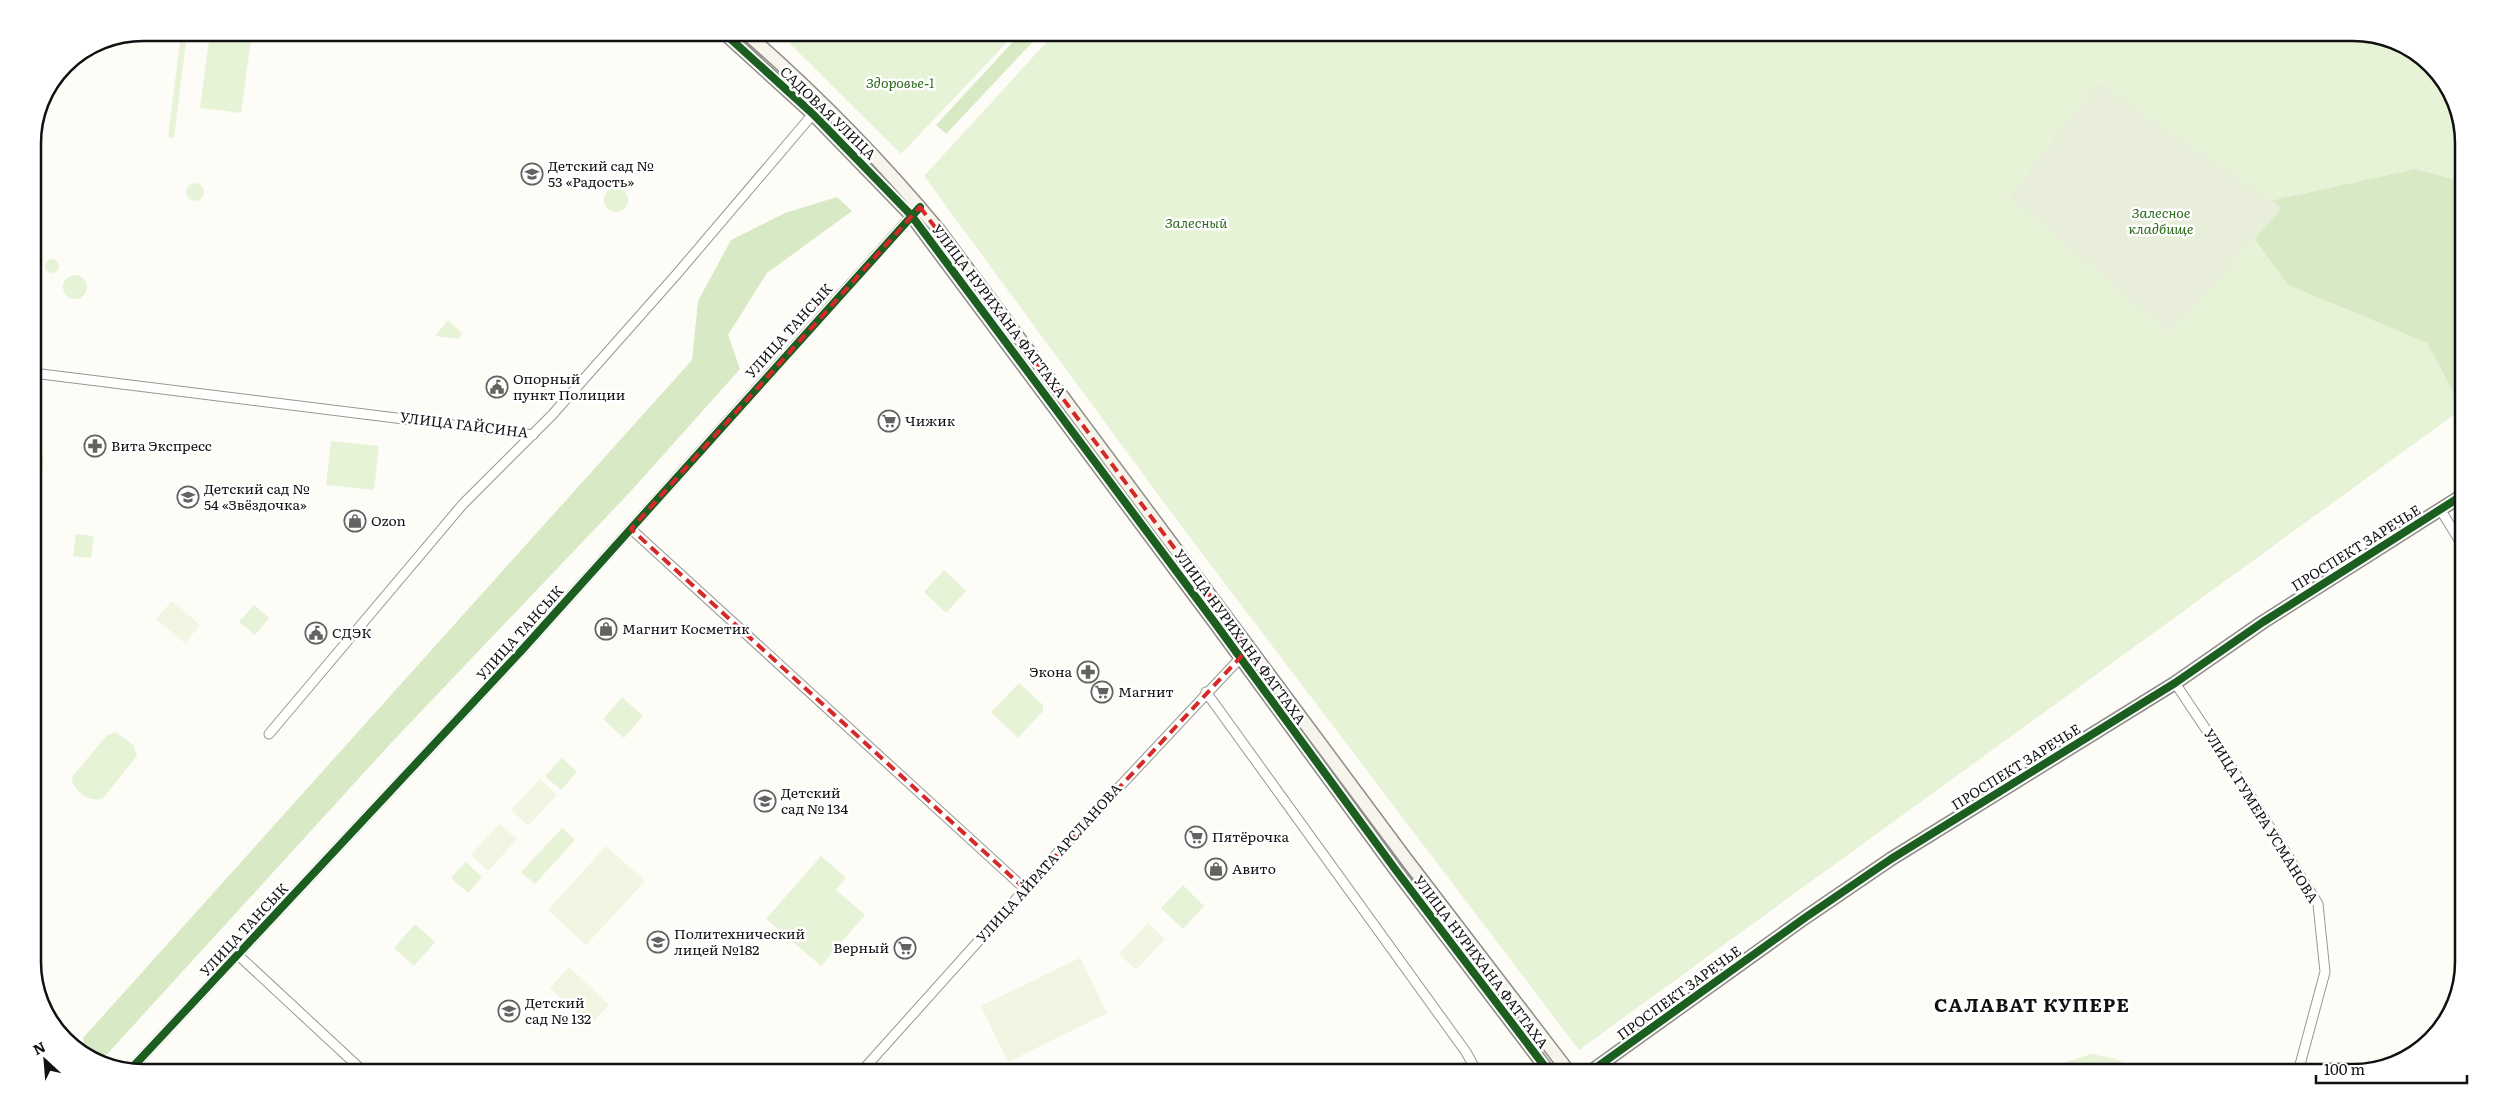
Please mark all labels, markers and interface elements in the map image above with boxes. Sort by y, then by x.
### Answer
street label: САДОВАЯ УЛИЦА [776,61,882,164]
park label: Здоровье-1 [866,72,934,92]
place label: Детский сад № 53 «Радость» [548,155,654,191]
school or university icon: Детский сад № 53 «Радость» [520,162,544,186]
park label: Залесное кладбище [2128,202,2194,238]
park label: Залесный [1165,212,1228,232]
street label: УЛИЦА НУРИХАНА ФАТТАХА [928,220,1072,402]
street label: УЛИЦА ТАНСЫК [740,278,837,382]
place label: Опорный пункт Полиции [513,368,625,404]
public building icon: Опорный пункт Полиции [485,375,509,399]
street label: УЛИЦА ГАЙСИНА [399,406,530,442]
supermarket icon: Чижик [877,409,901,433]
place label: Чижик [905,410,956,430]
pharmacy icon: Вита Экспресс [83,434,107,458]
place label: Вита Экспресс [111,435,212,455]
place label: Детский сад № 54 «Звёздочка» [204,478,310,514]
school or university icon: Детский сад № 54 «Звёздочка» [176,485,200,509]
street label: ПРОСПЕКТ ЗАРЕЧЬЕ [2287,499,2424,595]
shop icon: Ozon [343,509,367,533]
place label: Ozon [371,510,406,530]
street label: УЛИЦА НУРИХАНА ФАТТАХА [1170,545,1312,729]
street label: УЛИЦА ТАНСЫК [471,580,568,684]
shop icon: Магнит Косметик [594,617,618,641]
place label: Магнит Косметик [622,618,750,638]
public building icon: СДЭК [304,621,328,645]
place label: СДЭК [332,622,372,642]
pharmacy icon: Экона [1076,660,1100,684]
place label: Экона [1029,661,1072,681]
supermarket icon: Магнит [1090,680,1114,704]
place label: Магнит [1118,681,1174,701]
street label: ПРОСПЕКТ ЗАРЕЧЬЕ [1947,718,2084,814]
street label: УЛИЦА ГУМЕРА УСМАНОВА [2200,724,2324,907]
street label: УЛИЦА АЙРАТА АРСЛАНОВА [971,778,1126,946]
place label: Детский сад № 134 [781,782,848,818]
school or university icon: Детский сад № 134 [753,789,777,813]
supermarket icon: Пятёрочка [1184,825,1208,849]
place label: Пятёрочка [1212,826,1290,846]
shop icon: Авито [1204,857,1228,881]
place label: Авито [1232,858,1276,878]
street label: УЛИЦА НУРИХАНА ФАТТАХА [1410,871,1554,1053]
street label: УЛИЦА ТАНСЫК [195,878,292,980]
place label: Политехнический лицей №182 [674,923,805,959]
school or university icon: Политехнический лицей №182 [646,930,670,954]
supermarket icon: Верный [893,936,917,960]
place label: Верный [833,937,889,957]
street label: ПРОСПЕКТ ЗАРЕЧЬЕ [1612,940,1745,1044]
district label: САЛАВАТ КУПЕРЕ [1934,990,2130,1018]
place label: Детский сад № 132 [525,992,591,1028]
school or university icon: Детский сад № 132 [497,999,521,1023]
north arrow [20,1035,70,1085]
text: N [29,1036,49,1059]
scale bar [2316,1052,2467,1084]
text: 100 m [2324,1057,2365,1080]

